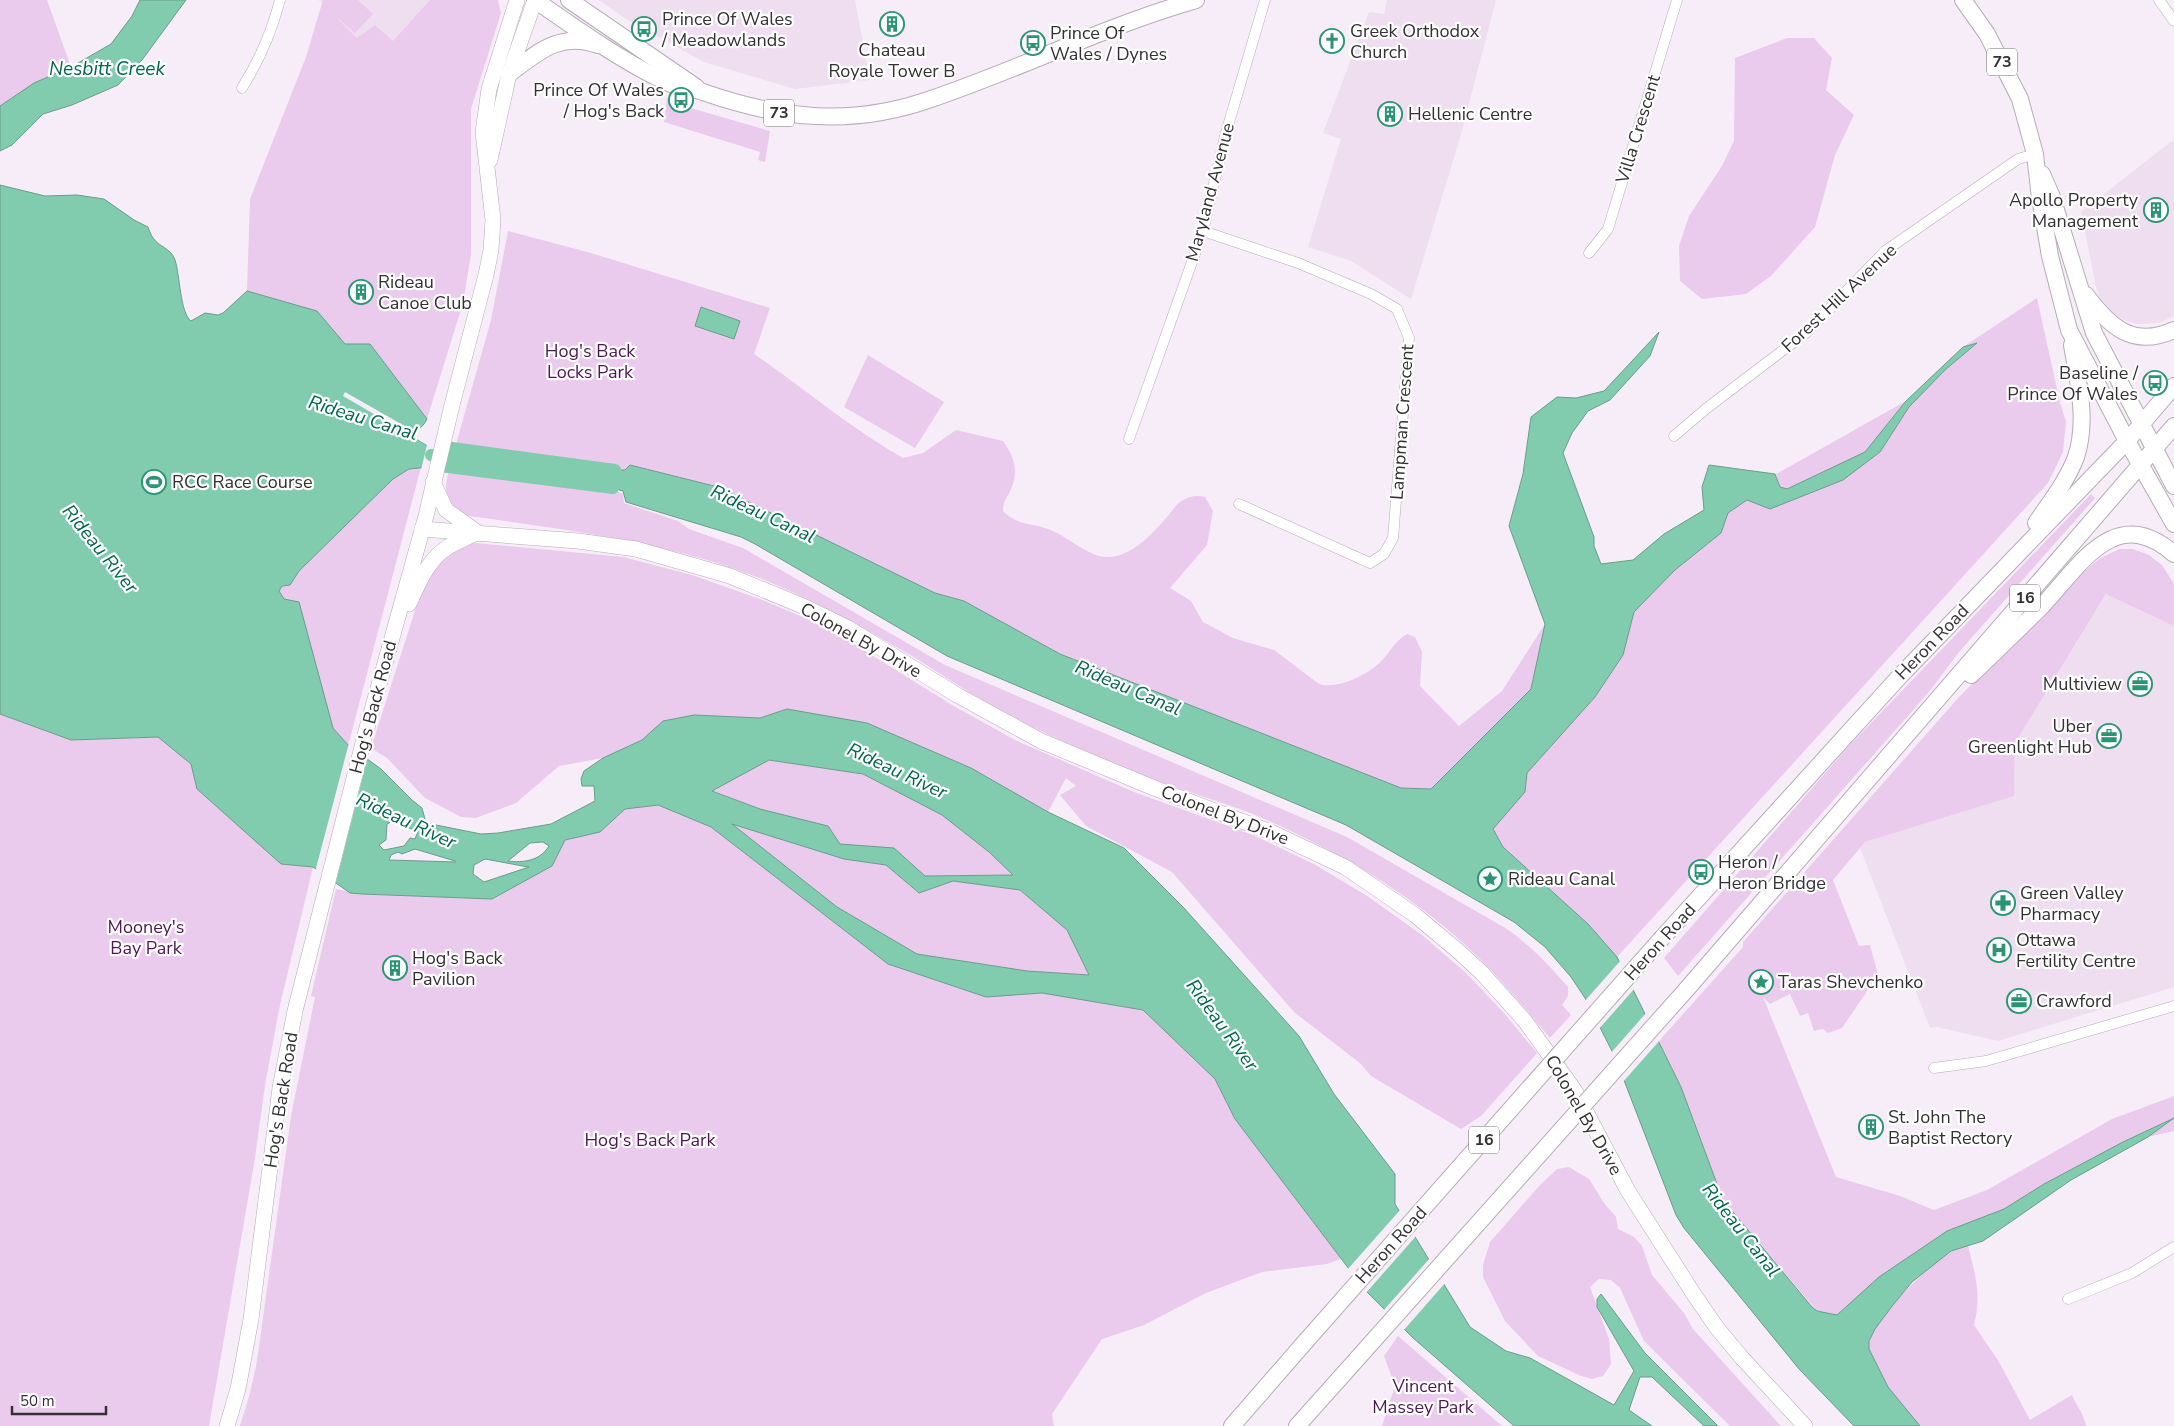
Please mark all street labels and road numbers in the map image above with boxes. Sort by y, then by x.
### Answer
road number: 73 [1987,48,2017,76]
street label: Villa Crescent [1610,71,1666,187]
road number: 73 [764,100,794,126]
street label: Maryland Avenue [1180,120,1240,264]
street label: Forest Hill Avenue [1776,238,1902,358]
street label: Lampman Crescent [1385,343,1419,501]
road number: 16 [2010,584,2040,612]
street label: Colonel By Drive [796,597,926,683]
street label: Heron Road [1890,599,1974,685]
street label: Hog's Back Road [344,638,402,776]
street label: Colonel By Drive [1158,780,1292,850]
street label: Heron Road [1619,898,1701,986]
street label: Hog's Back Road [258,1030,304,1170]
street label: Colonel By Drive [1540,1050,1628,1180]
road number: 16 [1469,1126,1499,1154]
street label: Heron Road [1350,1201,1432,1289]

